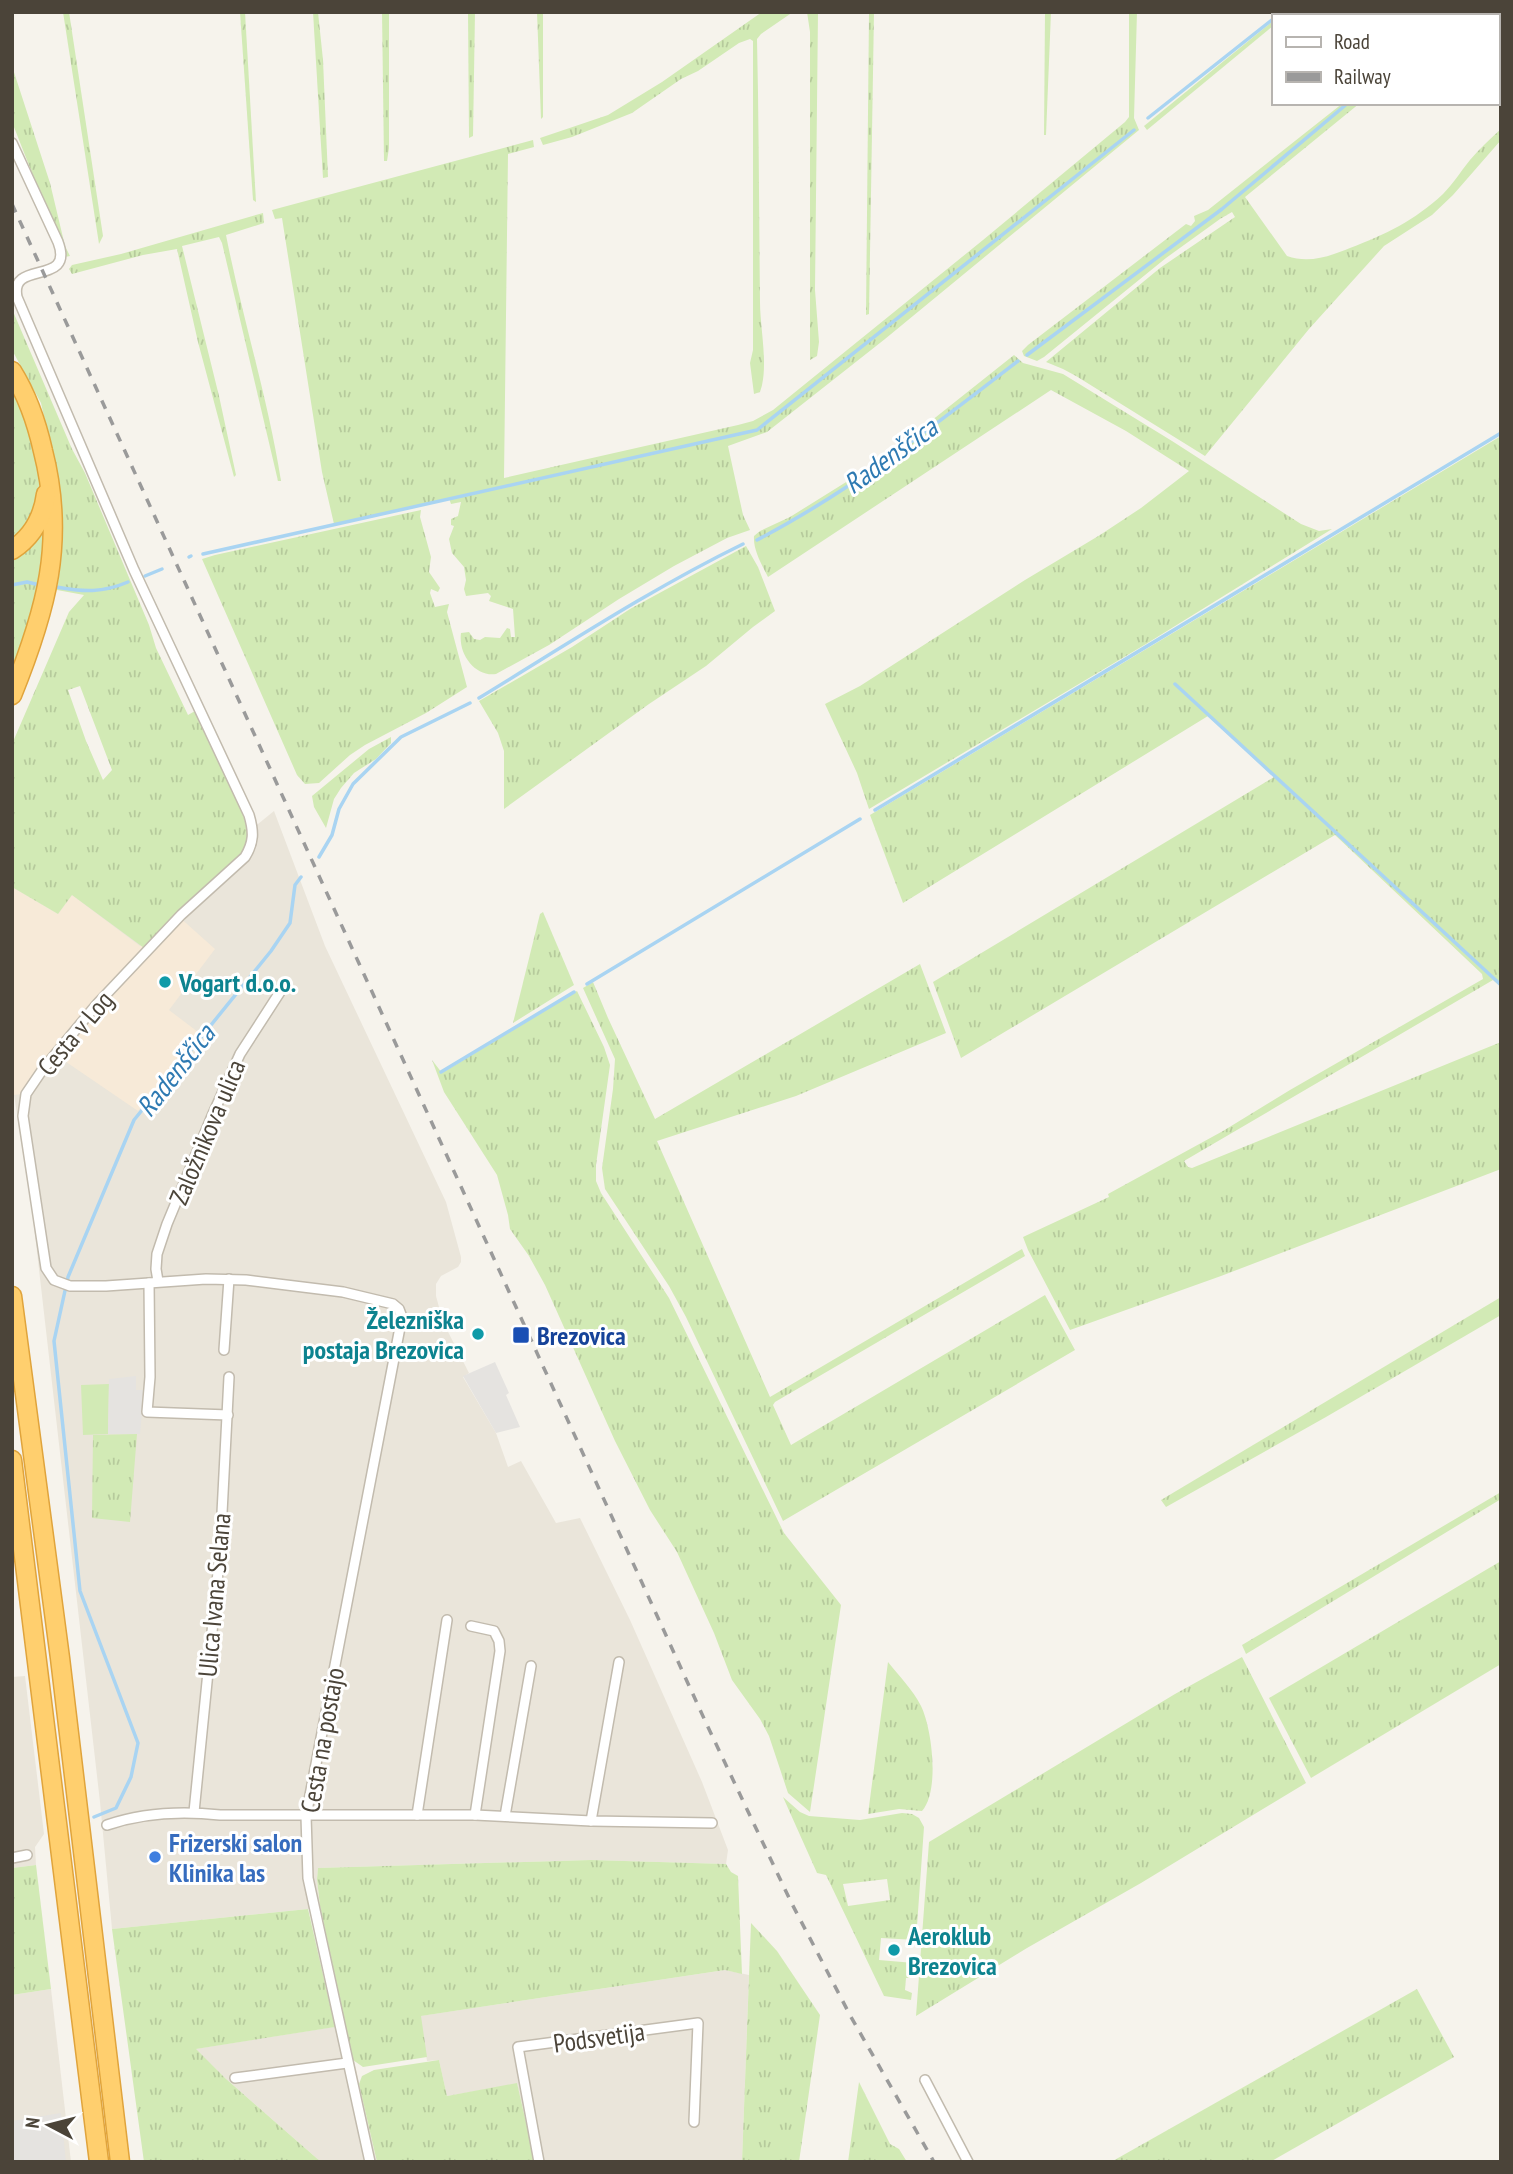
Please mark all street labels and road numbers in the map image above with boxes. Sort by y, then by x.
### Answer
street label: Cesta v Log [30,984,120,1082]
street label: Založnikova ulica [162,1055,252,1209]
street label: Ulica Ivana Selana [190,1512,238,1678]
street label: Cesta na postajo [293,1665,351,1815]
street label: Podsvetija [551,2014,647,2060]

